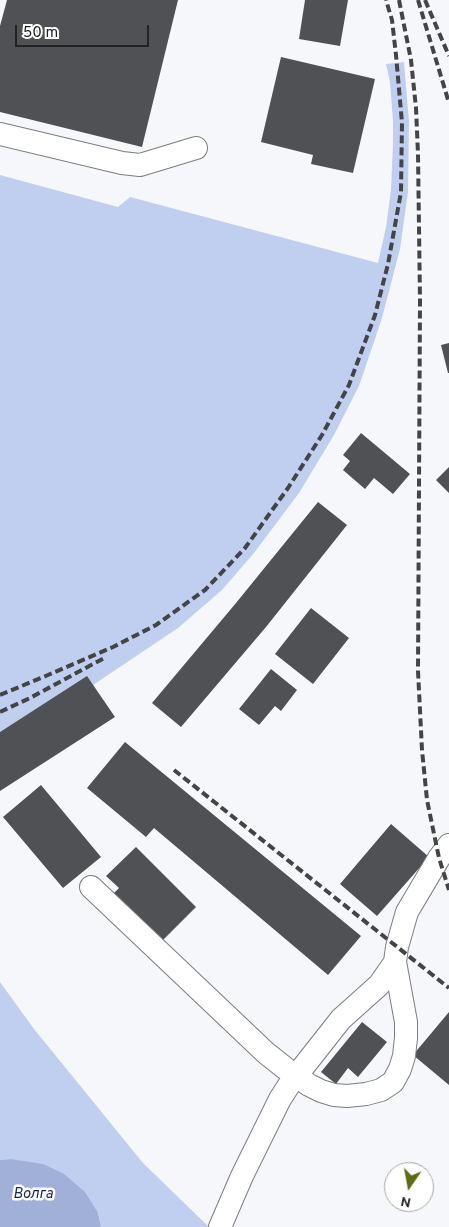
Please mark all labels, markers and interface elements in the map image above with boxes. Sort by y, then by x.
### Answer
scale bar [18,15,151,47]
text: 50 m [23,24,58,43]
north arrow [384,1162,434,1212]
water label: Волга [13,1186,53,1204]
text: N [399,1192,413,1211]

